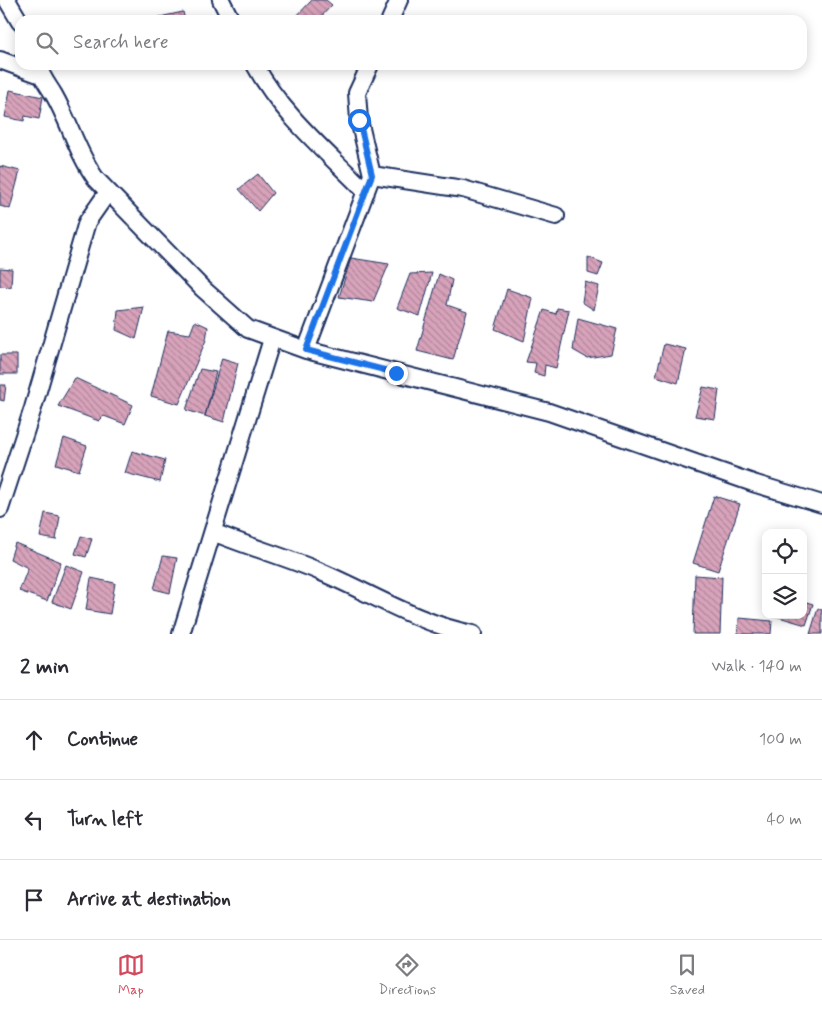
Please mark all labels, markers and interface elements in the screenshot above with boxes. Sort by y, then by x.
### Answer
search box [15,15,807,70]
icon: search [33,29,61,57]
text: Search here [73,30,169,55]
route start [348,109,371,132]
route end [385,362,408,385]
map controls [762,529,807,619]
button: locate [762,529,807,574]
button: layers [762,574,807,619]
text: 2 min [20,653,69,681]
text: Walk · 140 m [712,656,802,677]
icon: ahead [20,726,48,754]
text: Continue [67,727,138,752]
text: 100 m [759,729,802,750]
icon: left [20,806,48,834]
text: Turn left [67,807,143,832]
text: 40 m [766,809,802,830]
icon: arrive [20,886,48,914]
text: Arrive at destination [67,887,231,912]
tab: Map [117,951,145,999]
tab: Directions [379,951,436,999]
tab: Saved [670,951,705,999]

